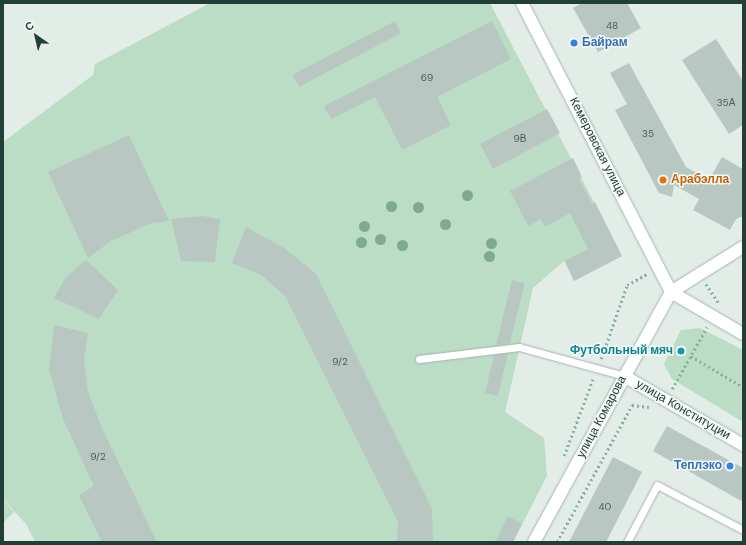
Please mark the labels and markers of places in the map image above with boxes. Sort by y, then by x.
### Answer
place label: Байрам [582,36,628,50]
marker: Байрам [569,38,579,48]
place label: Арабэлла [671,173,729,187]
marker: Арабэлла [658,175,668,185]
place label: Футбольный мяч [570,344,673,358]
marker: Футбольный мяч [676,346,686,356]
place label: Теплэко [674,459,722,473]
marker: Теплэко [725,461,735,471]

